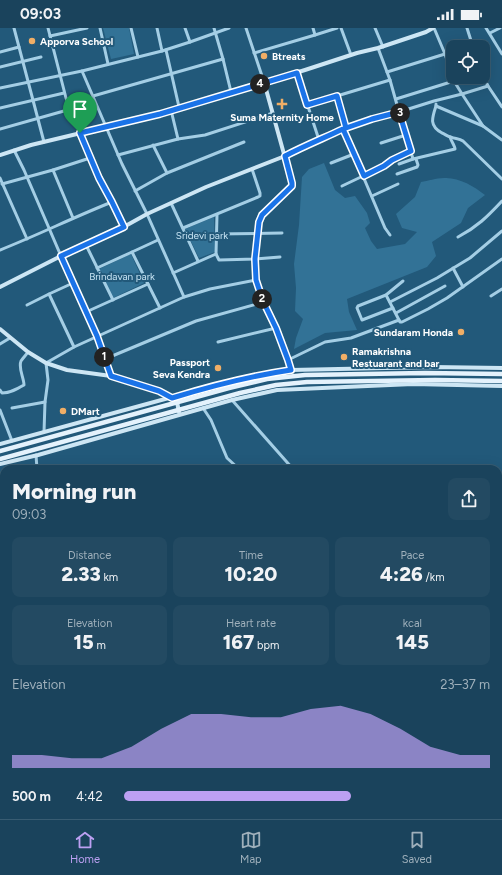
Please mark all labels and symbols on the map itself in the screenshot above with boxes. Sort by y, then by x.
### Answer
place label: Apporva School [40,35,113,48]
marker: Apporva School [27,36,37,46]
place label: Btreats [272,50,306,63]
marker: Btreats [259,51,269,61]
pin: 4 [250,74,270,94]
pin [63,92,97,133]
marker: Suma Maternity Home [276,98,288,110]
pin: 3 [390,103,410,123]
place label: Suma Maternity Home [230,111,334,124]
park label: Sridevi park [176,229,228,242]
park label: Brindavan park [89,270,155,283]
pin: 2 [252,289,272,309]
place label: Sundaram Honda [374,326,453,339]
marker: Sundaram Honda [456,327,466,337]
place label: Ramakrishna Restuarant and bar [352,345,440,370]
pin: 1 [94,347,114,367]
marker: Ramakrishna Restuarant and bar [339,352,349,362]
place label: Passport Seva Kendra [153,356,210,381]
marker: Passport Seva Kendra [213,363,223,373]
place label: DMart [71,405,100,418]
marker: DMart [58,406,68,416]

